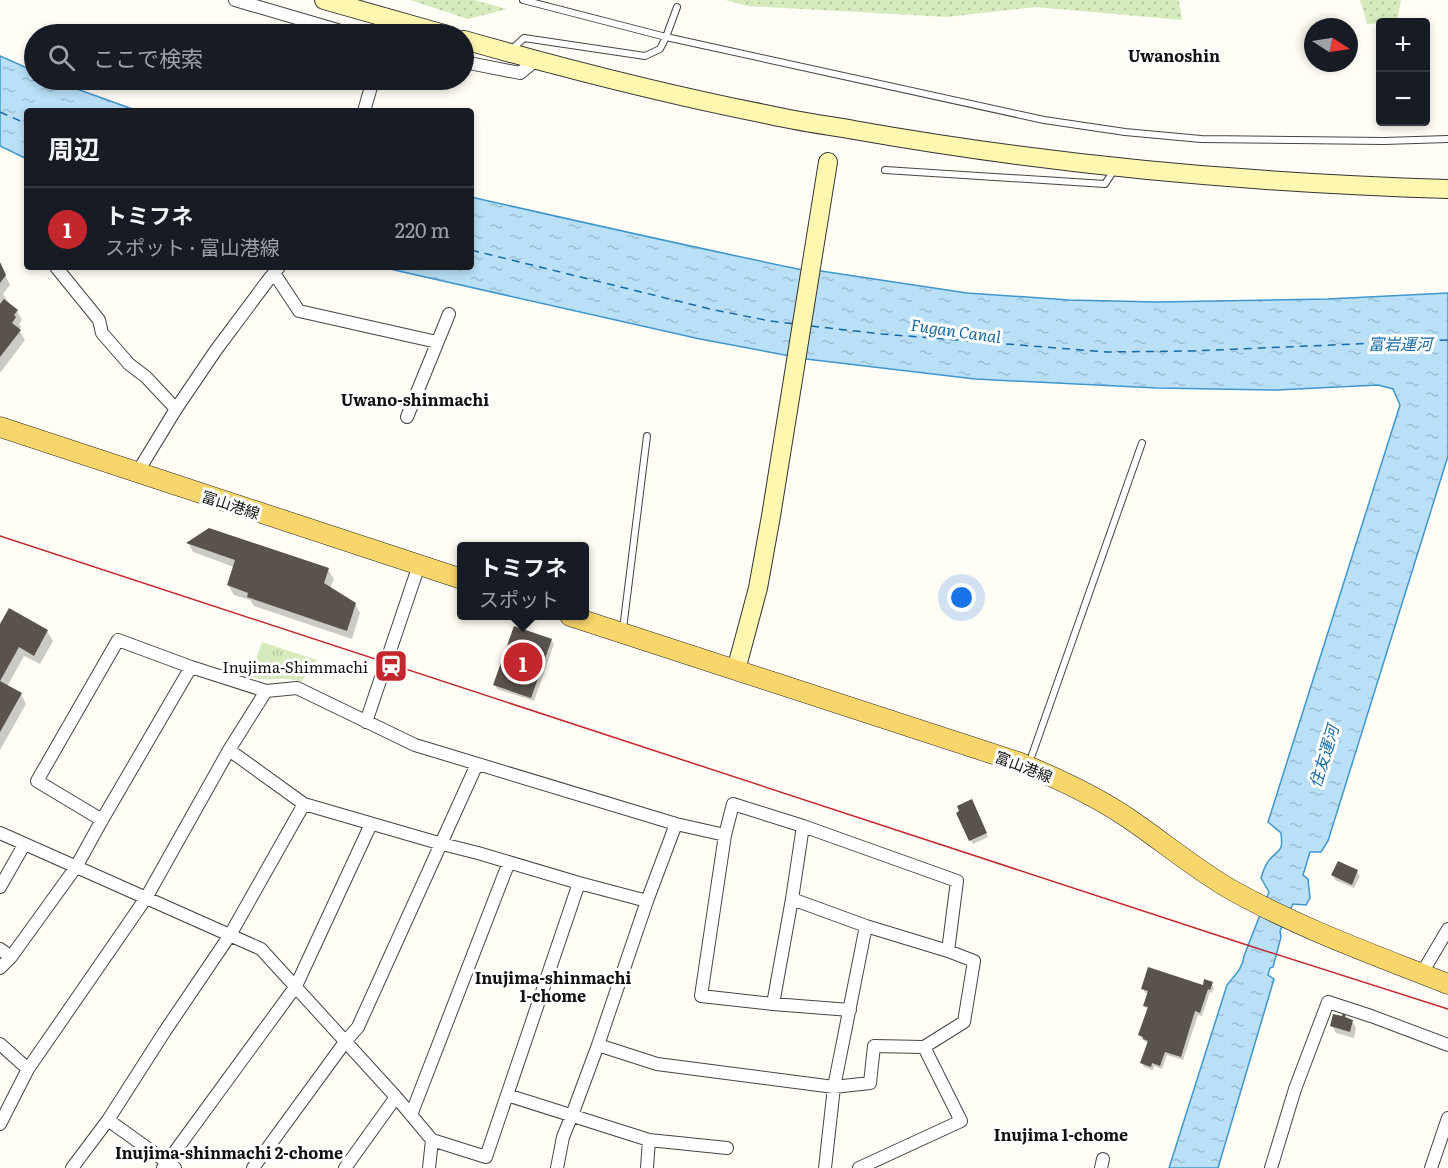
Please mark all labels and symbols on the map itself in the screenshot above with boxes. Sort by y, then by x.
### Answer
north arrow [1304,18,1358,72]
district label: Uwanoshin [1128,43,1220,67]
water label: Fugan Canal [909,312,1003,348]
water label: 富岩運河 [1368,331,1435,355]
district label: Uwano-shinmachi [341,387,489,411]
street label: 富山港線 [199,484,263,524]
your location [947,583,976,612]
pin: 1 [504,640,542,684]
station icon: Inujima-Shimmachi [373,648,409,684]
place label: Inujima-Shimmachi [223,655,368,678]
water label: 住友運河 [1302,719,1345,790]
street label: 富山港線 [992,745,1056,787]
district label: Inujima-shinmachi 1-chome [475,965,631,1007]
district label: Inujima 1-chome [994,1122,1128,1146]
district label: Inujima-shinmachi 2-chome [115,1140,343,1164]

